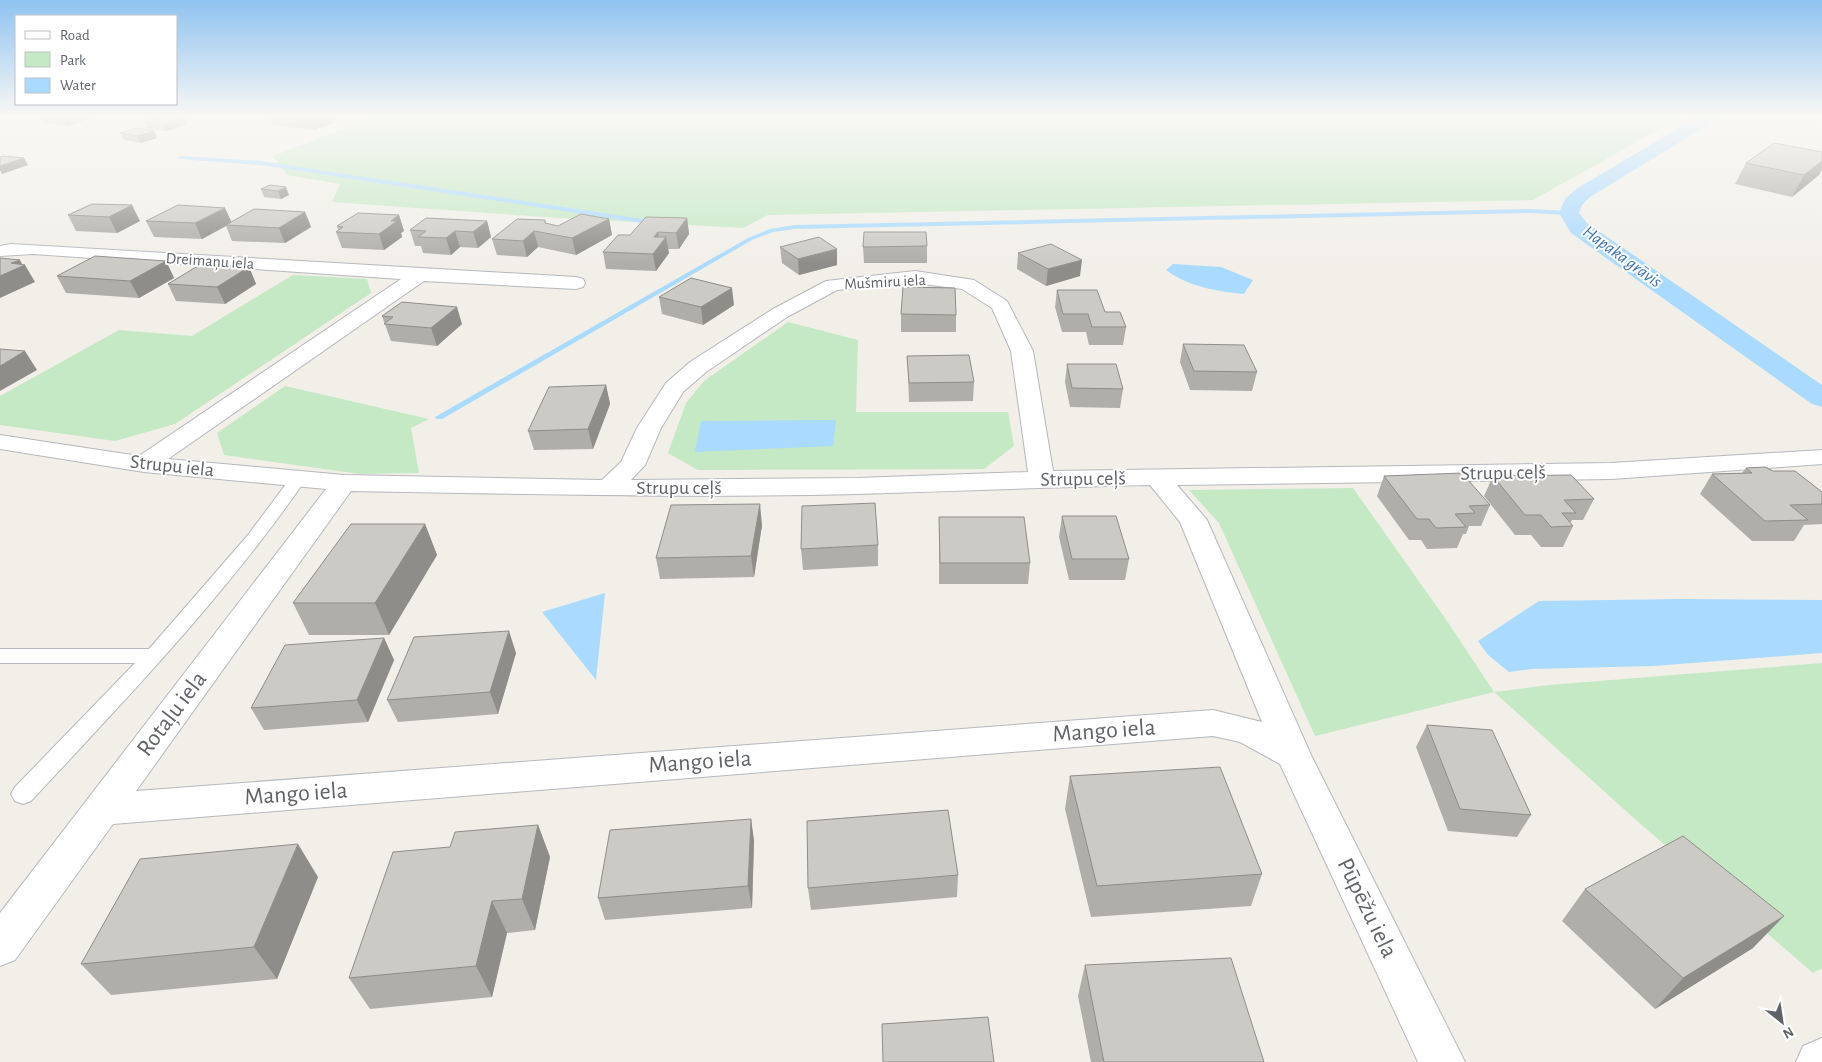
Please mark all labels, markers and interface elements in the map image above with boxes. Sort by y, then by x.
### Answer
legend [15,15,178,105]
text: Road [60,28,90,43]
text: Park [60,53,86,68]
text: Water [60,78,96,93]
water label: Hapaka grāvis [1579,223,1665,292]
street label: Dreimaņu iela [165,250,255,274]
street label: Mušmiru iela [844,272,926,292]
street label: Strupu iela [129,452,215,480]
street label: Strupu ceļš [1460,462,1546,485]
street label: Strupu ceļš [1040,468,1126,491]
street label: Strupu ceļš [636,478,722,499]
street label: Rotaļu iela [133,667,212,761]
street label: Mango iela [1052,715,1156,747]
street label: Mango iela [648,746,752,778]
street label: Mango iela [244,778,348,810]
street label: Pūpēžu iela [1333,854,1401,962]
north arrow [1757,997,1807,1047]
text: N [1780,1024,1796,1041]

